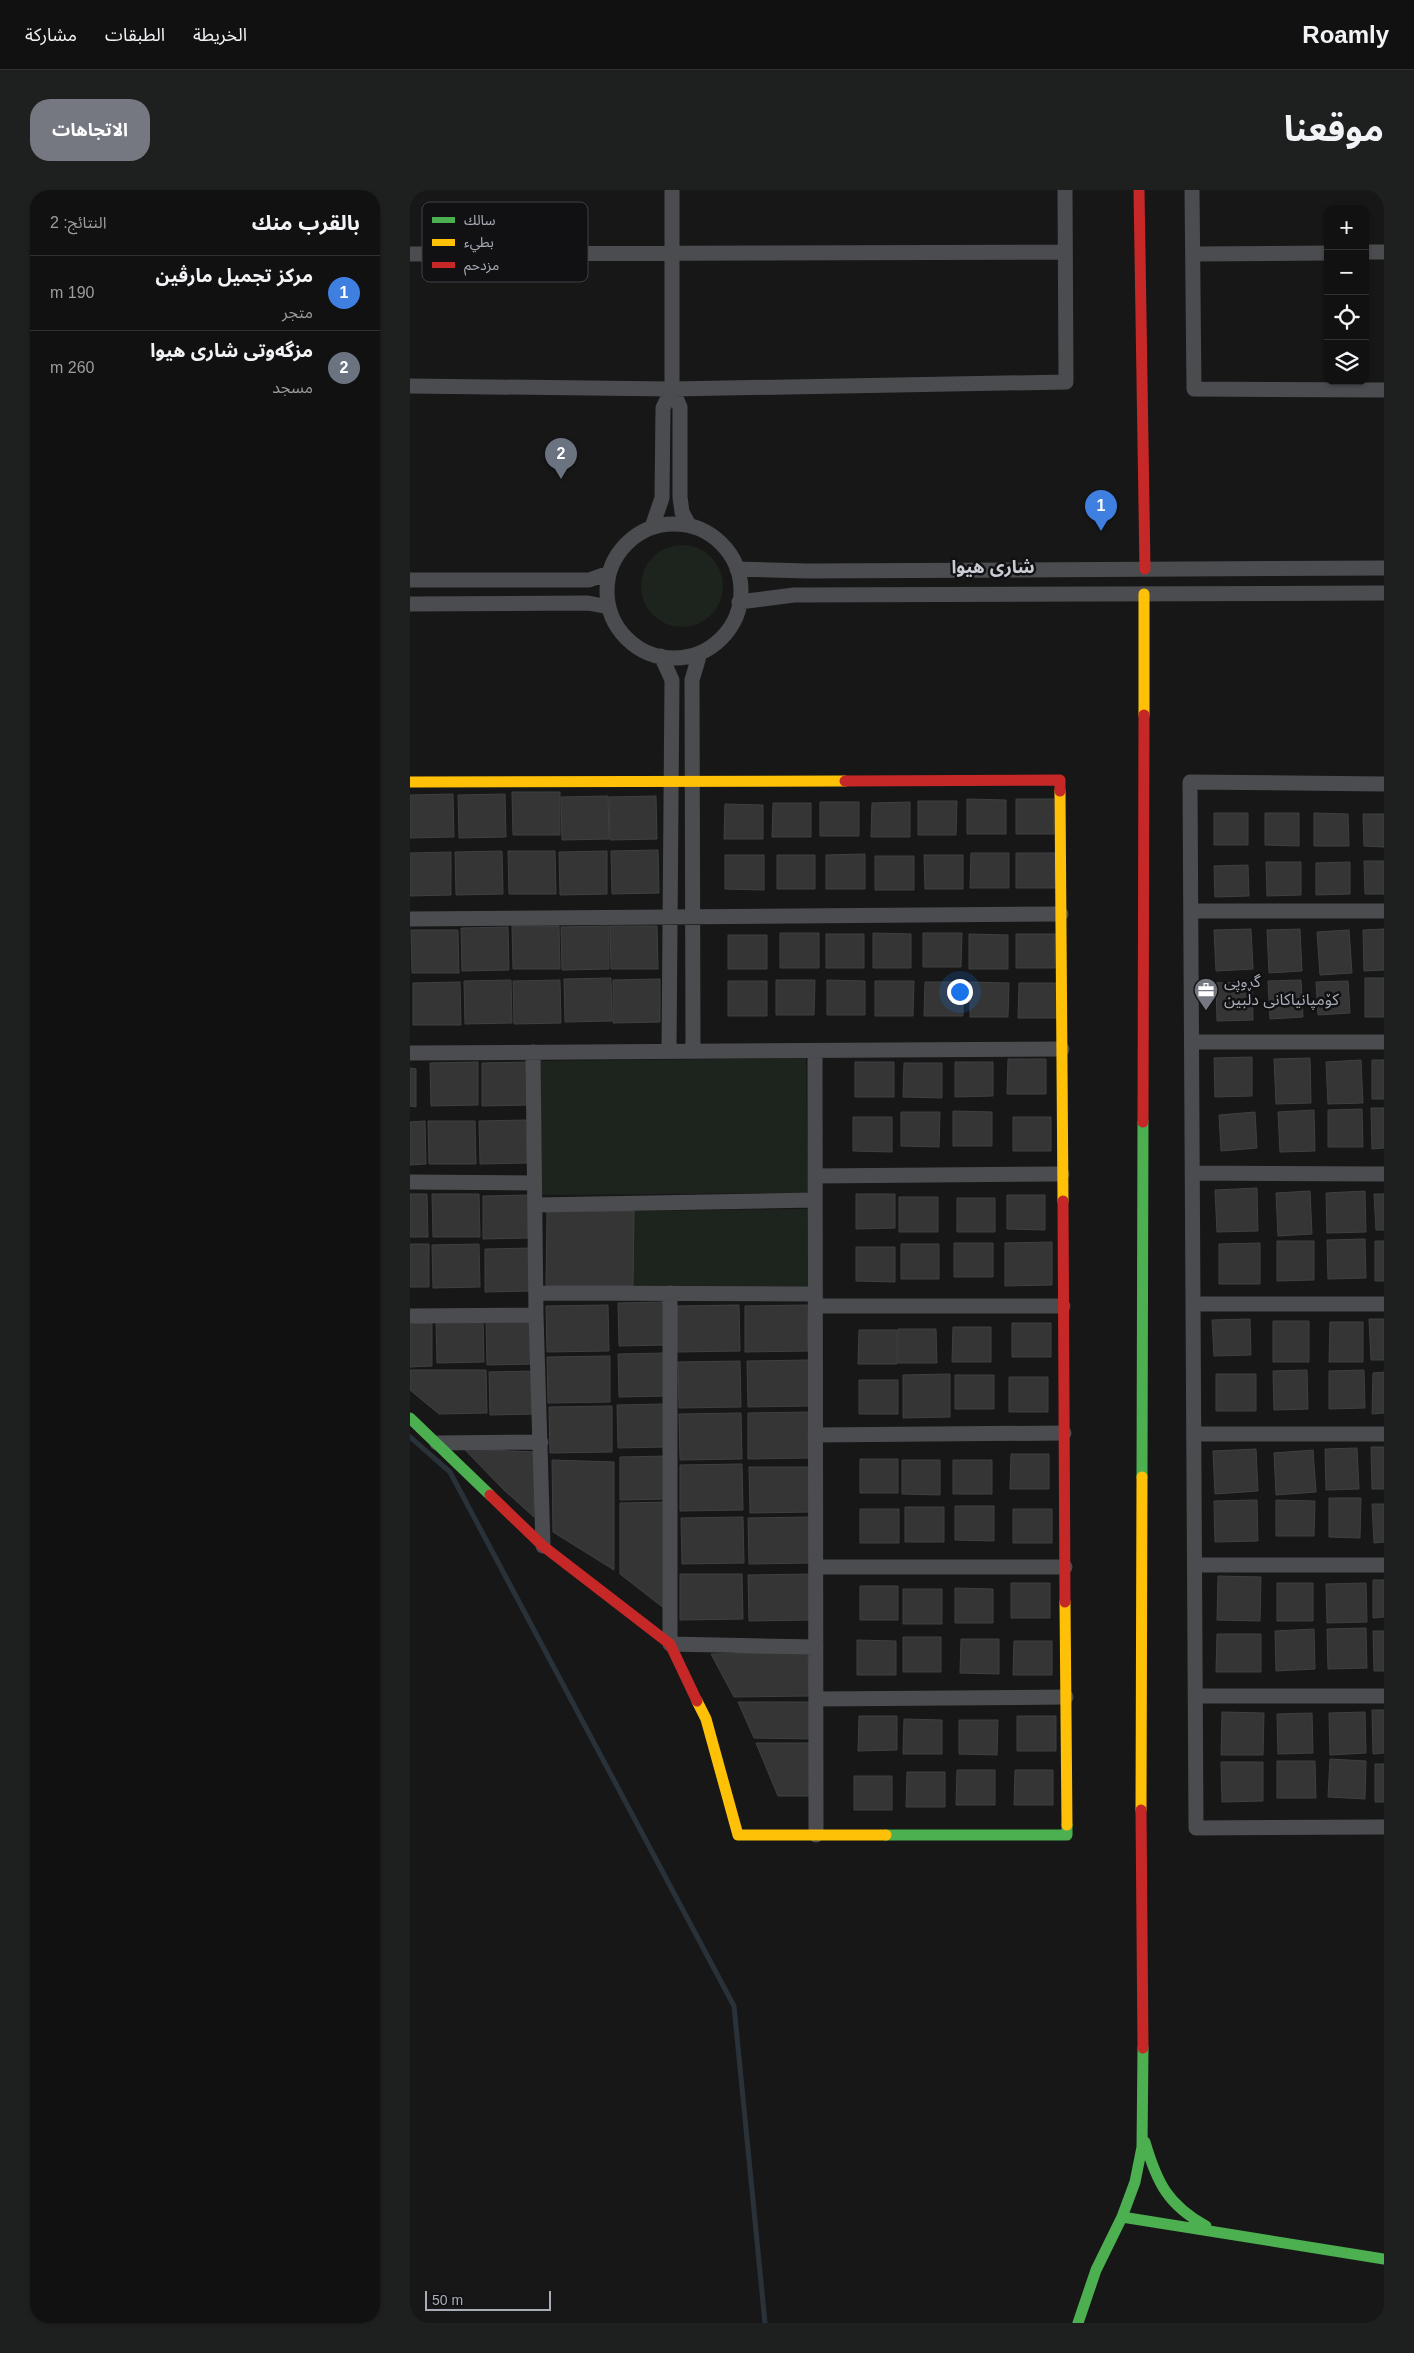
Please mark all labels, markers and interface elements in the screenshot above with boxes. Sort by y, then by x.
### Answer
text: Roamly [1302,21,1389,48]
text: مشاركة [25,25,77,45]
text: الطبقات [105,25,165,45]
text: الخريطة [193,25,247,45]
button: الاتجاهات [30,99,150,161]
text: موقعنا [1284,109,1384,148]
legend [422,202,588,282]
map controls [1324,205,1369,385]
button: + [1324,205,1369,250]
text: بالقرب منك [252,211,360,234]
text: سالك [464,212,496,228]
text: النتائج: 2 [50,214,107,231]
text: بطيء [464,234,494,253]
button: − [1324,250,1369,295]
text: مزدحم [464,257,499,276]
text: مركز تجميل مارڤین [156,265,313,286]
text: 190 m [50,284,94,301]
text: 1 [340,284,348,301]
button: locate [1324,295,1369,340]
text: متجر [282,304,313,321]
text: مزگەوتی شاری هیوا [150,340,313,361]
button: layers [1324,340,1369,385]
text: 260 m [50,359,94,376]
text: 2 [340,359,348,376]
text: مسجد [272,379,313,396]
pin: 2 [545,438,577,479]
pin: 1 [1085,490,1117,531]
district label: شاری هیوا [951,557,1035,578]
place label: گروپی کۆمپانیاکانی دڵبین [1224,973,1339,1010]
office icon: گروپی کۆمپانیاکانی دڵبین [1193,977,1219,1011]
your location [947,979,973,1005]
scale bar [425,2288,551,2311]
text: 50 m [432,2292,463,2308]

